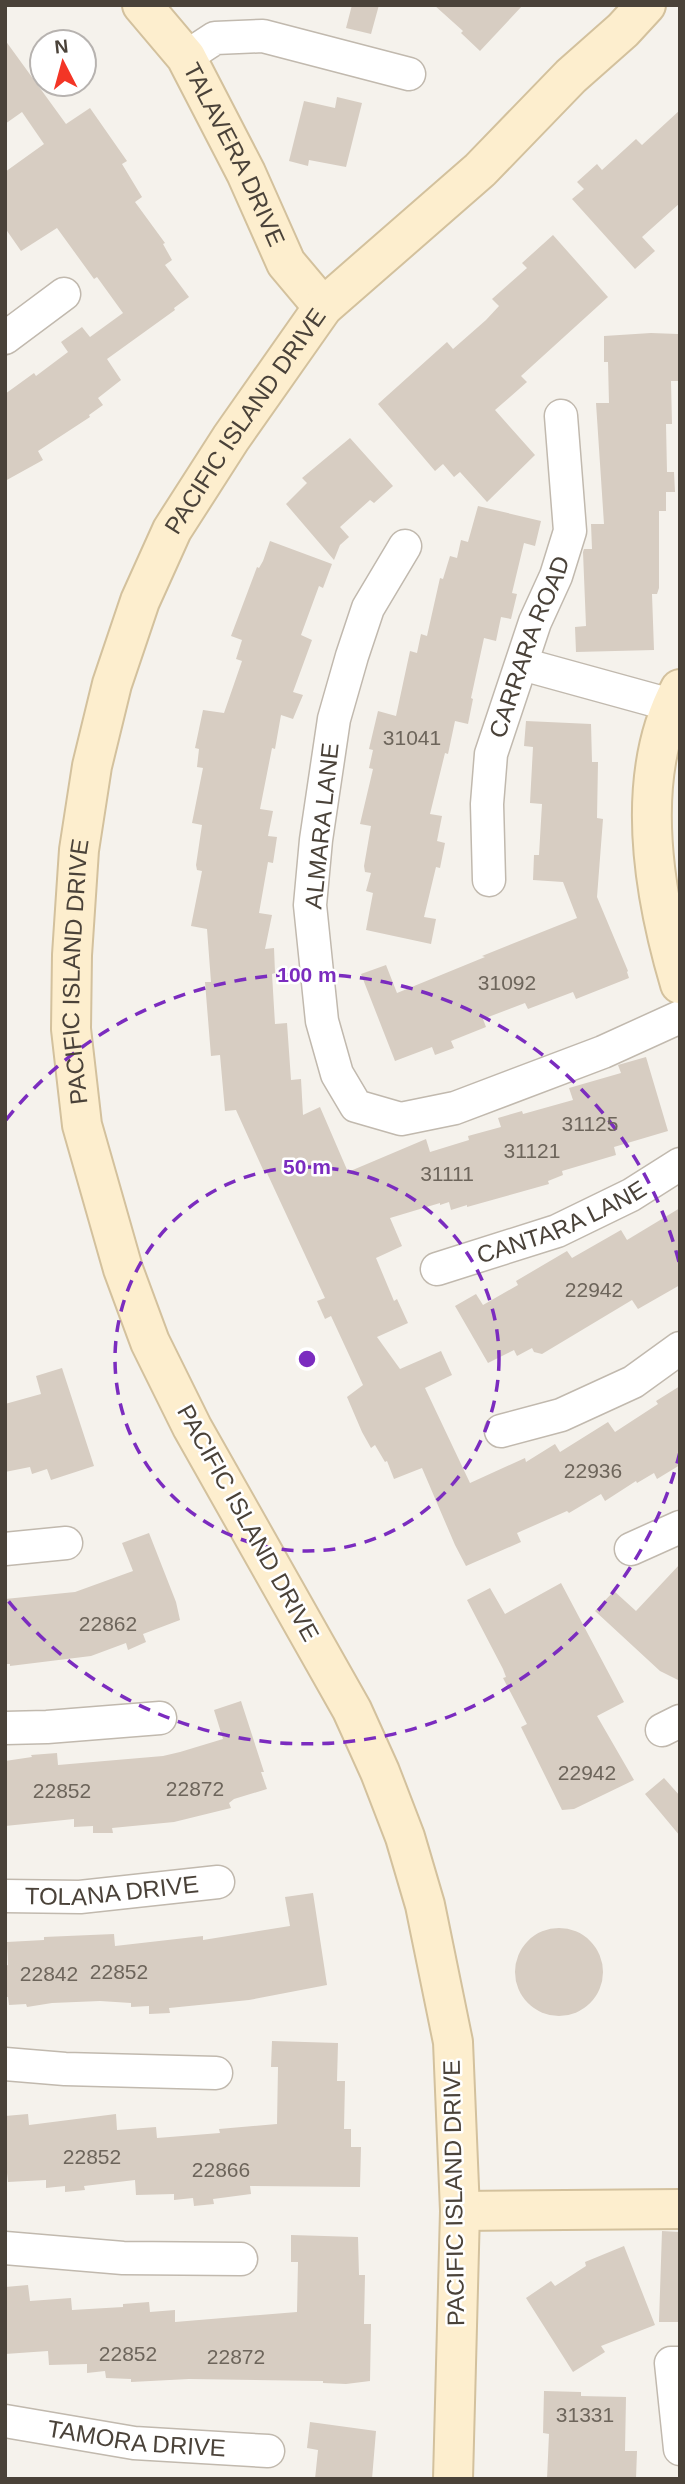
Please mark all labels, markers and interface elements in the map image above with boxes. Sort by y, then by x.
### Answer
north arrow [28,28,98,98]
text: N [53,35,69,58]
street label: TALAVERA DRIVE [178,58,291,250]
street label: PACIFIC ISLAND DRIVE [159,303,331,539]
street label: CARRARA ROAD [483,553,574,741]
house number: 31041 [383,726,441,749]
street label: ALMARA LANE [299,742,344,910]
street label: PACIFIC ISLAND DRIVE [57,837,94,1106]
text: 100 m [277,963,337,986]
house number: 31092 [478,971,536,994]
house number: 31125 [562,1112,618,1135]
house number: 31121 [504,1139,560,1162]
text: 50 m [283,1155,331,1178]
house number: 31111 [420,1162,474,1185]
street label: CANTARA LANE [473,1175,651,1269]
house number: 22942 [565,1278,623,1301]
centre of rings [295,1347,319,1371]
street label: PACIFIC ISLAND DRIVE [172,1400,325,1646]
house number: 22936 [564,1459,622,1482]
house number: 22862 [79,1612,137,1635]
house number: 22942 [558,1761,616,1784]
house number: 22872 [166,1777,224,1800]
house number: 22852 [33,1779,91,1802]
street label: TOLANA DRIVE [25,1870,200,1910]
house number: 22852 [90,1960,148,1983]
house number: 22842 [20,1962,78,1985]
street label: PACIFIC ISLAND DRIVE [438,2060,469,2326]
house number: 22852 [63,2145,121,2168]
house number: 22866 [192,2158,250,2181]
house number: 22852 [99,2342,157,2365]
house number: 22872 [207,2345,265,2368]
house number: 31331 [556,2403,614,2426]
street label: TAMORA DRIVE [45,2414,227,2461]

